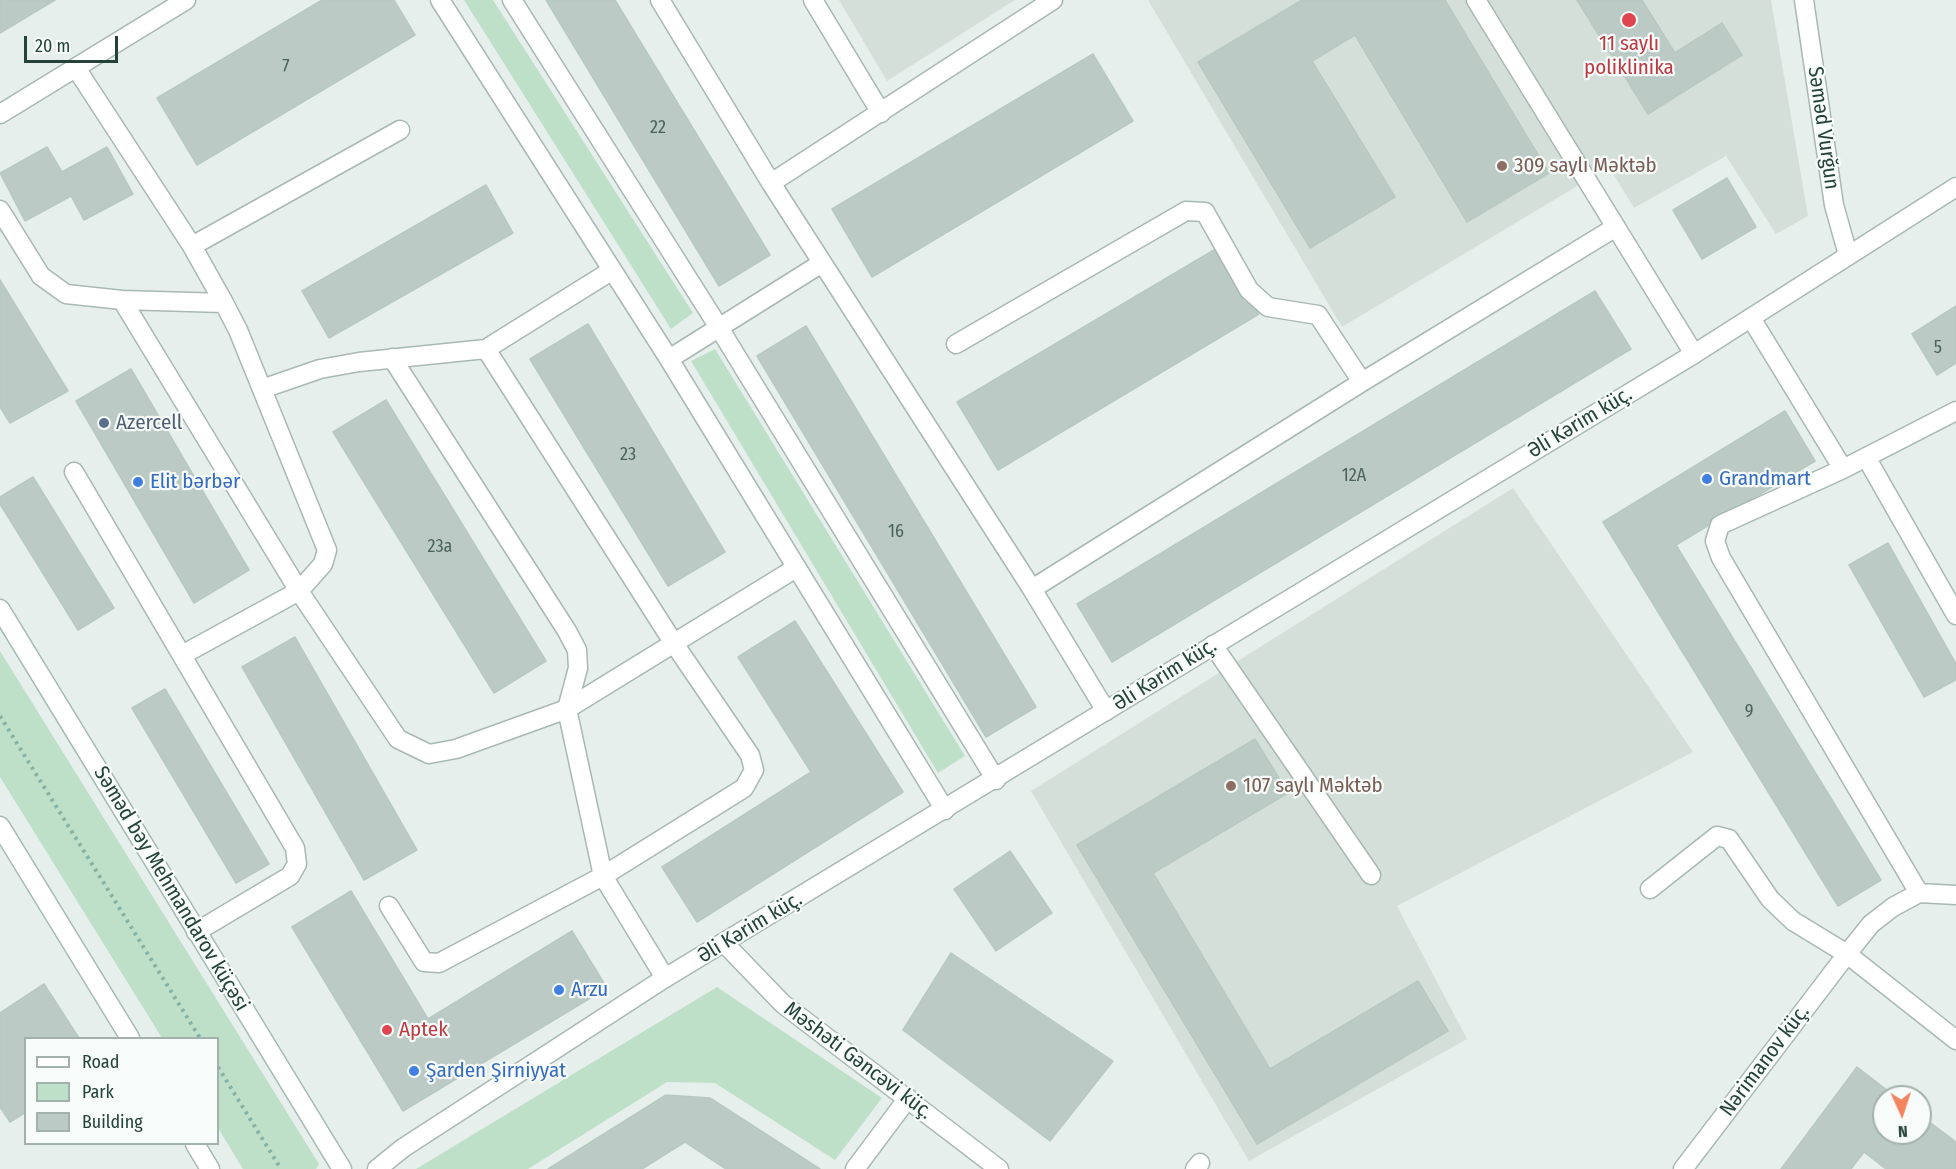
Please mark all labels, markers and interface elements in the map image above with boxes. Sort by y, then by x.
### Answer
marker: 11 saylı poliklinika [1620,11,1638,29]
scale bar [27,24,122,62]
place label: 11 saylı poliklinika [1584,31,1674,81]
text: 20 m [35,35,70,57]
house number: 7 [282,56,290,78]
street label: Səməd Vurğun [1802,65,1844,191]
house number: 22 [650,117,666,139]
place label: 309 saylı Məktəb [1514,153,1657,179]
marker: 309 saylı Məktəb [1495,159,1509,173]
house number: 5 [1934,337,1942,359]
street label: Əli Kərim küç. [1523,382,1637,464]
place label: Azercell [116,410,182,436]
marker: Azercell [97,416,111,430]
house number: 23 [620,444,636,466]
house number: 12A [1342,465,1366,487]
place label: Grandmart [1719,466,1811,492]
place label: Elit bərbər [150,469,240,495]
marker: Grandmart [1700,472,1714,486]
marker: Elit bərbər [131,475,145,489]
house number: 16 [888,521,904,543]
house number: 23a [428,536,452,558]
street label: Əli Kərim küç. [1109,633,1221,717]
house number: 9 [1745,701,1753,723]
street label: Səməd bəy Mehmandarov küçəsi [88,762,254,1016]
place label: 107 saylı Məktəb [1243,773,1383,799]
marker: 107 saylı Məktəb [1224,779,1238,793]
street label: Əli Kərim küç. [693,887,807,969]
place label: Arzu [571,977,608,1003]
marker: Arzu [552,983,566,997]
street label: Məshəti Gəncəvi küç. [779,997,937,1125]
street label: Nərimanov küç. [1715,1000,1815,1122]
place label: Aptek [399,1017,448,1043]
marker: Aptek [380,1023,394,1037]
legend [24,1037,219,1145]
text: Road [82,1051,119,1073]
place label: Şarden Şirniyyat [426,1058,566,1084]
marker: Şarden Şirniyyat [407,1064,421,1078]
text: Park [82,1081,114,1103]
north arrow [1872,1085,1932,1145]
text: Building [82,1111,143,1133]
text: N [1898,1122,1908,1141]

